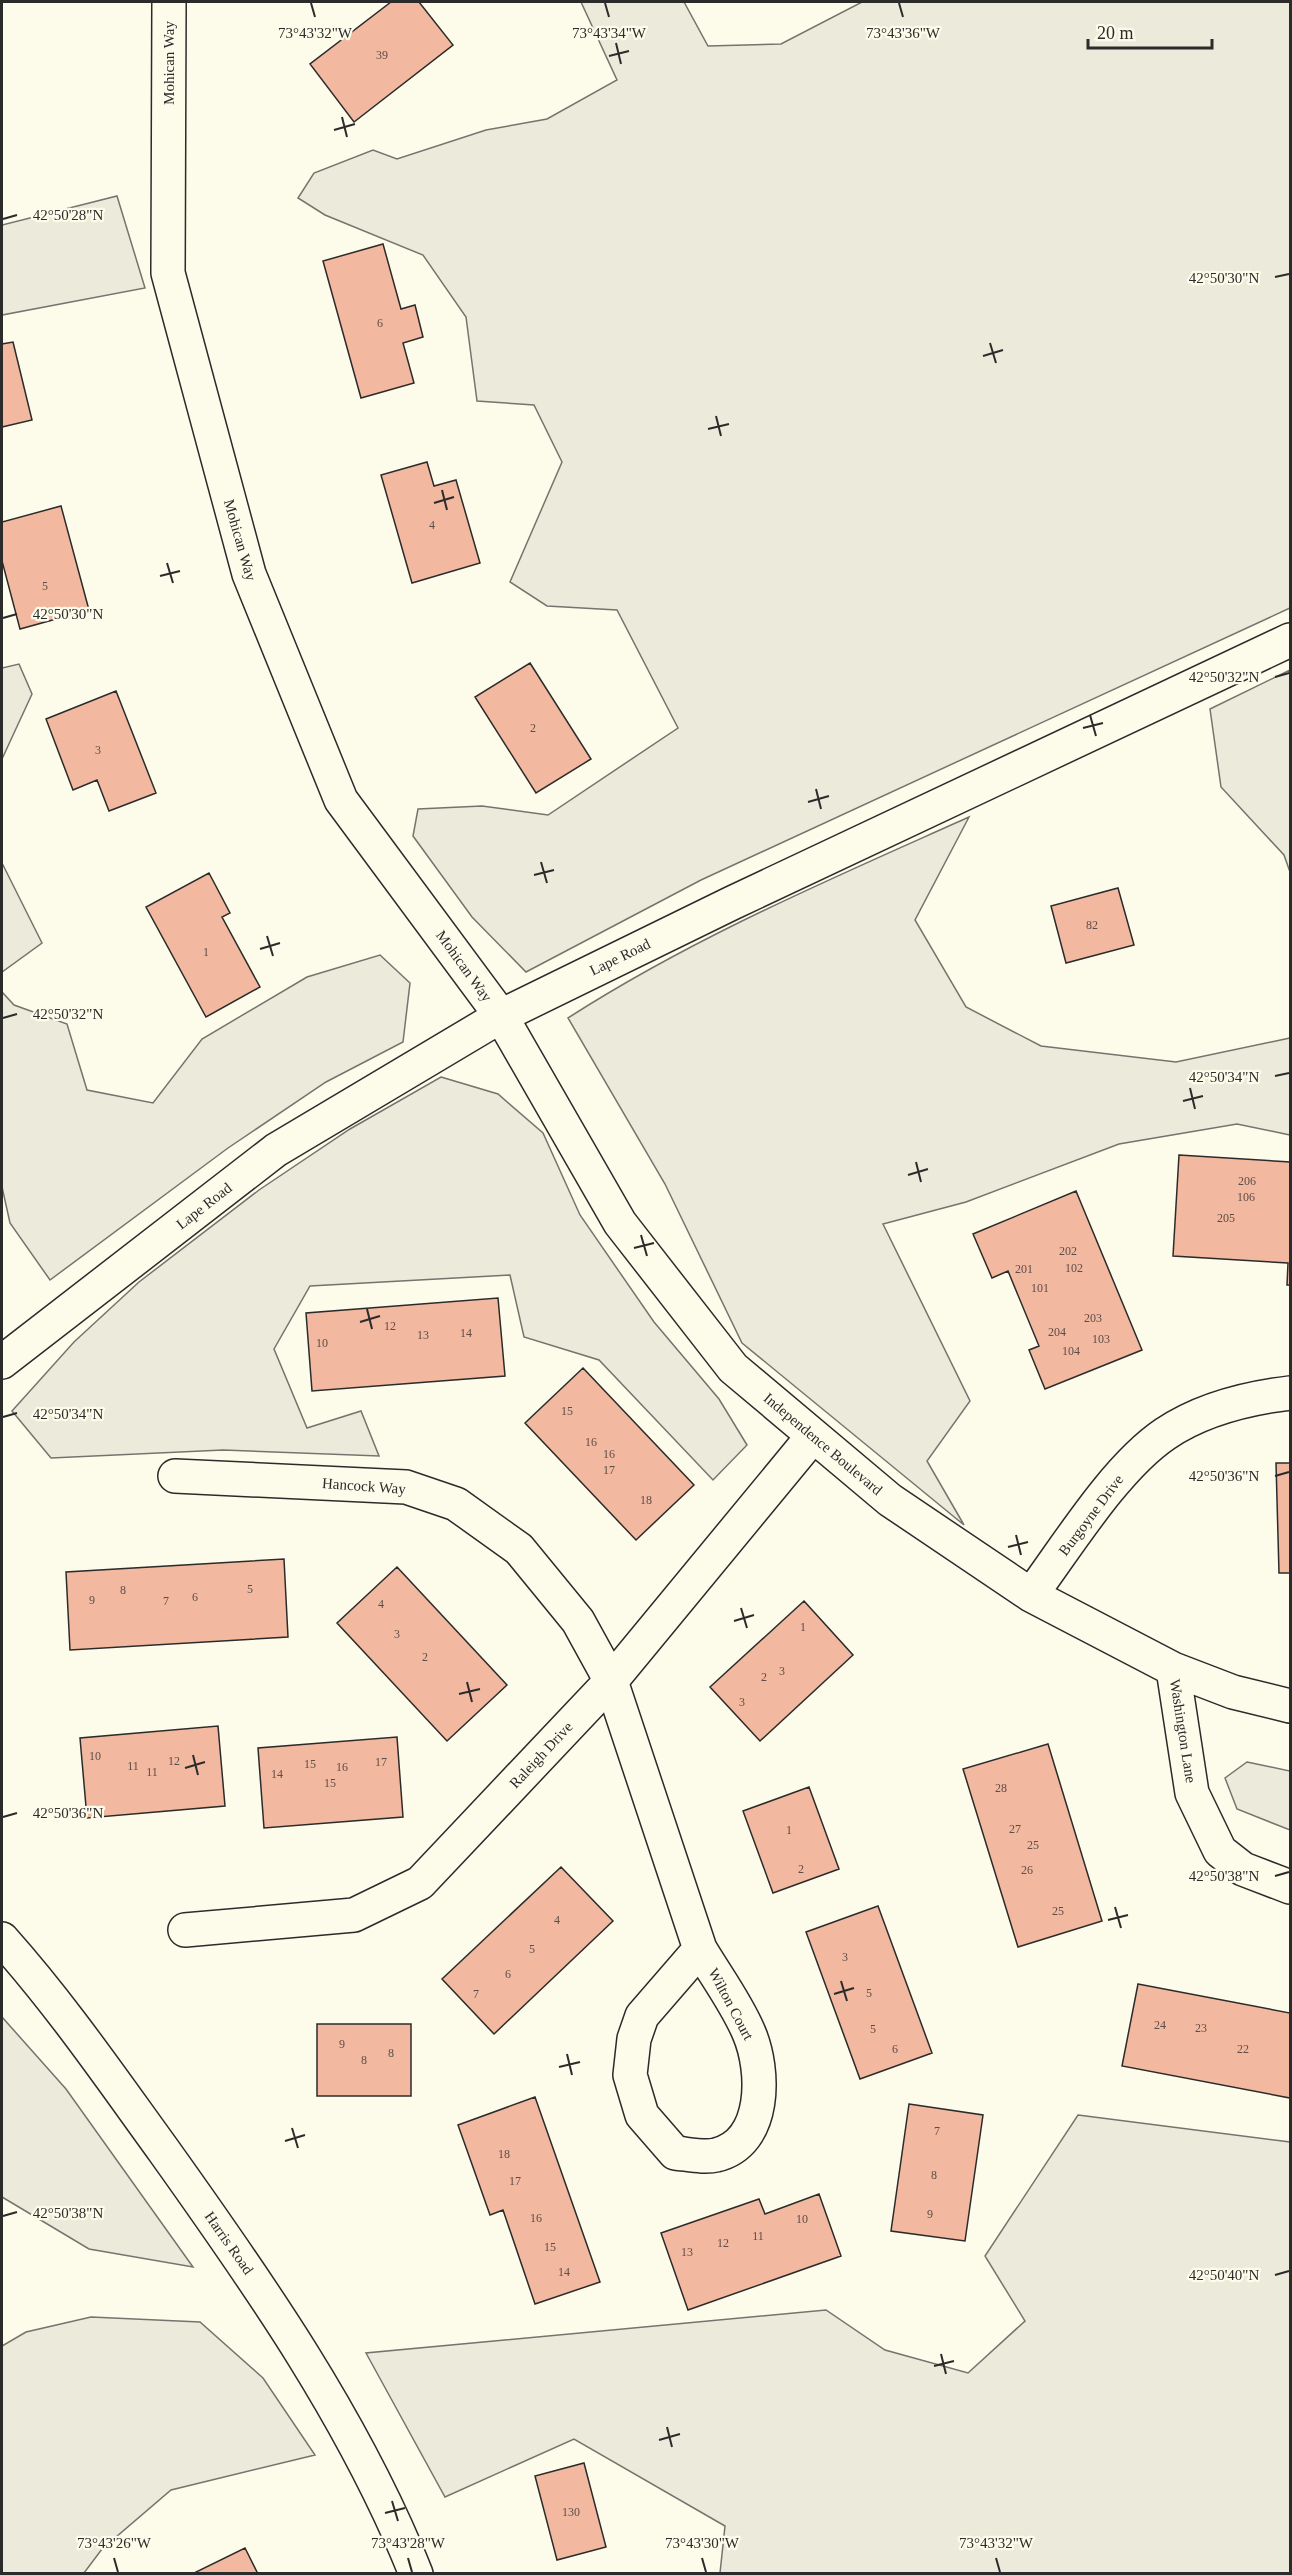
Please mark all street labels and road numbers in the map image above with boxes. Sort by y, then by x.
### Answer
street label: Mohican Way [161,21,177,105]
street label: Mohican Way [221,497,259,583]
street label: Mohican Way [433,927,495,1005]
street label: Lape Road [587,935,653,979]
street label: Lape Road [173,1179,235,1232]
street label: Independence Boulevard [761,1390,886,1498]
street label: Burgoyne Drive [1055,1471,1127,1558]
street label: Hancock Way [322,1475,407,1497]
street label: Washington Lane [1167,1678,1199,1784]
street label: Raleigh Drive [506,1718,576,1791]
street label: Wilton Court [705,1965,757,2043]
street label: Harris Road [202,2209,257,2278]

